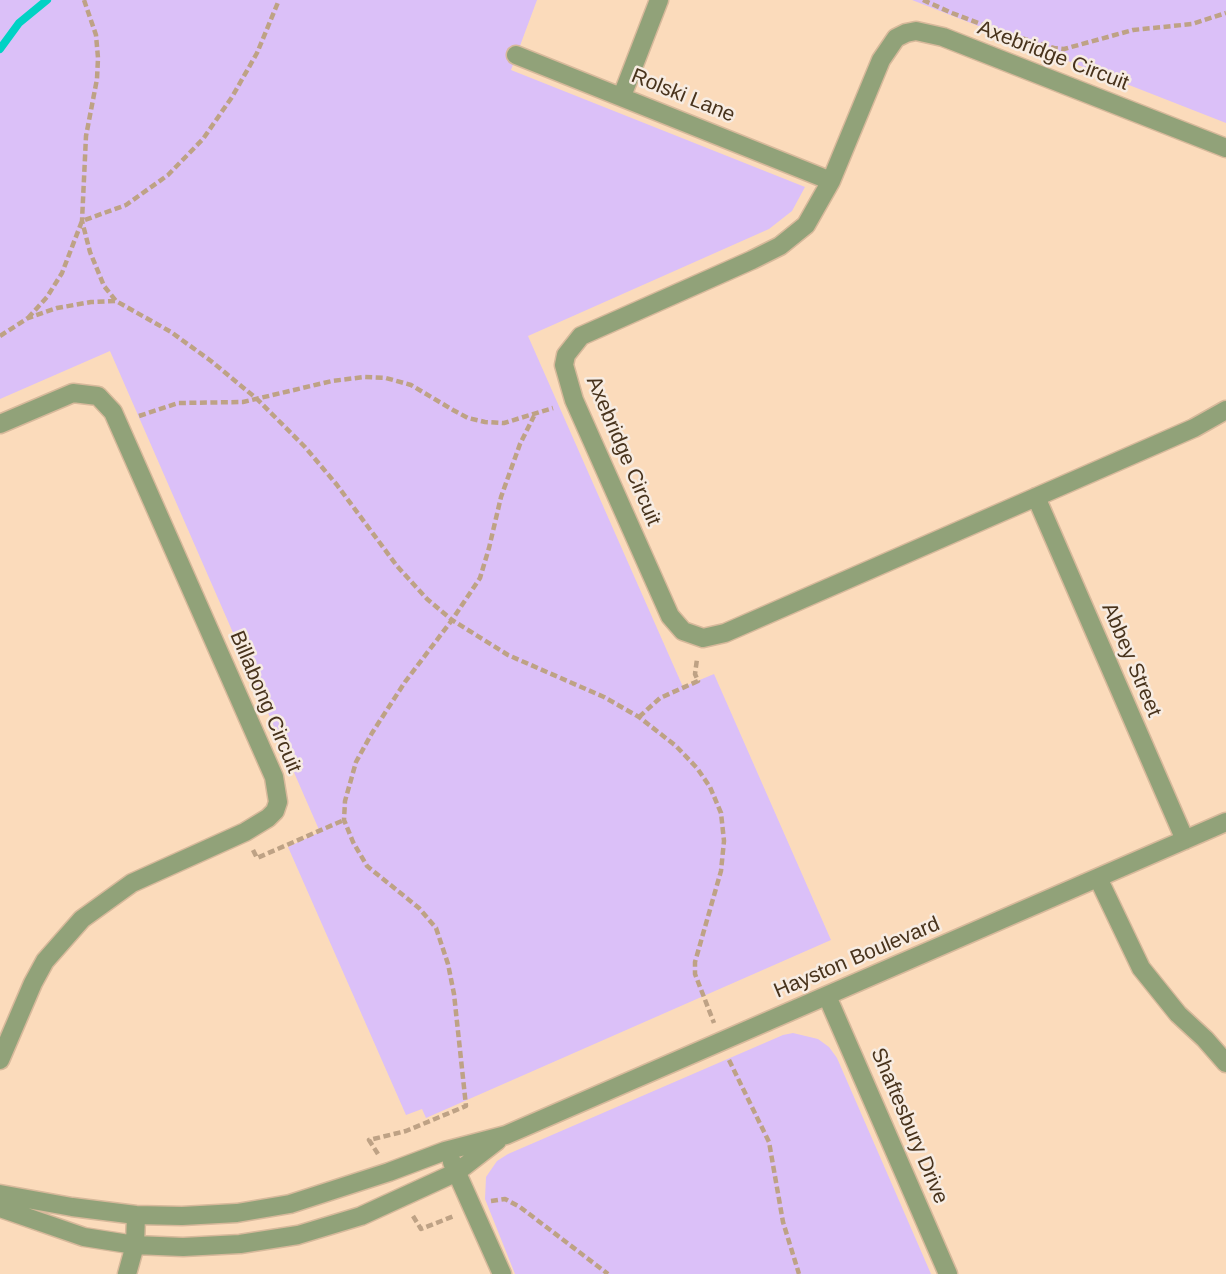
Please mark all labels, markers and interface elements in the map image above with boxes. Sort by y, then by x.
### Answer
street label: Axebridge Circuit [974,16,1132,96]
street label: Rolski Lane [627,64,739,128]
street label: Axebridge Circuit [580,372,666,530]
street label: Abbey Street [1096,599,1166,721]
street label: Billabong Circuit [224,627,306,777]
street label: Hayston Boulevard [770,912,944,1004]
street label: Shaftesbury Drive [865,1044,953,1208]

